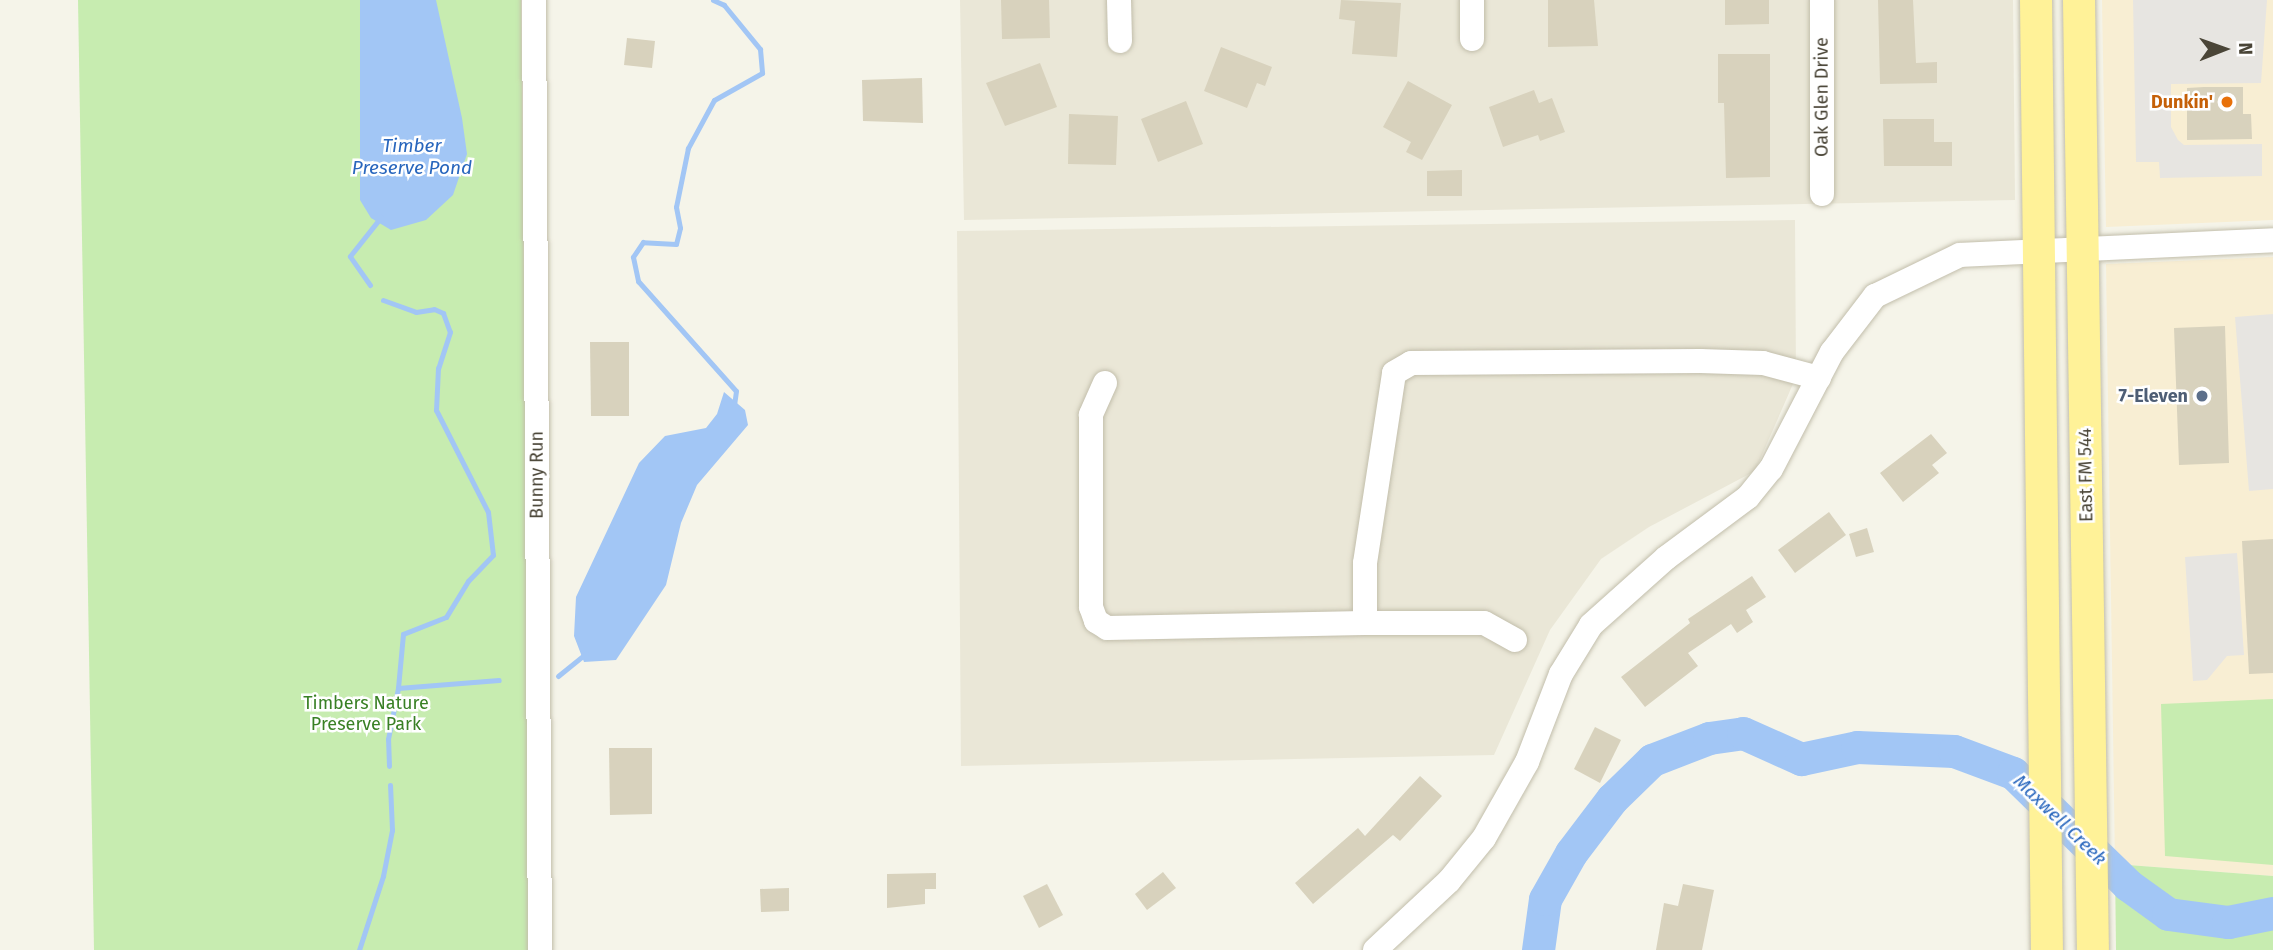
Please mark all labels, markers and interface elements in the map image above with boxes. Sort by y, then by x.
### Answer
north arrow [2189,14,2259,84]
street label: Oak Glen Drive [1811,37,1833,157]
text: N [2234,42,2257,55]
place label: Dunkin' [2151,91,2213,113]
marker: Dunkin' [2219,94,2235,110]
water label: Timber Preserve Pond [352,135,472,179]
place label: 7-Eleven [2118,385,2188,407]
marker: 7-Eleven [2194,388,2210,404]
street label: East FM 544 [2074,428,2098,522]
street label: Bunny Run [526,431,548,519]
park label: Timbers Nature Preserve Park [303,693,429,736]
water label: Maxwell Creek [2009,770,2111,870]

